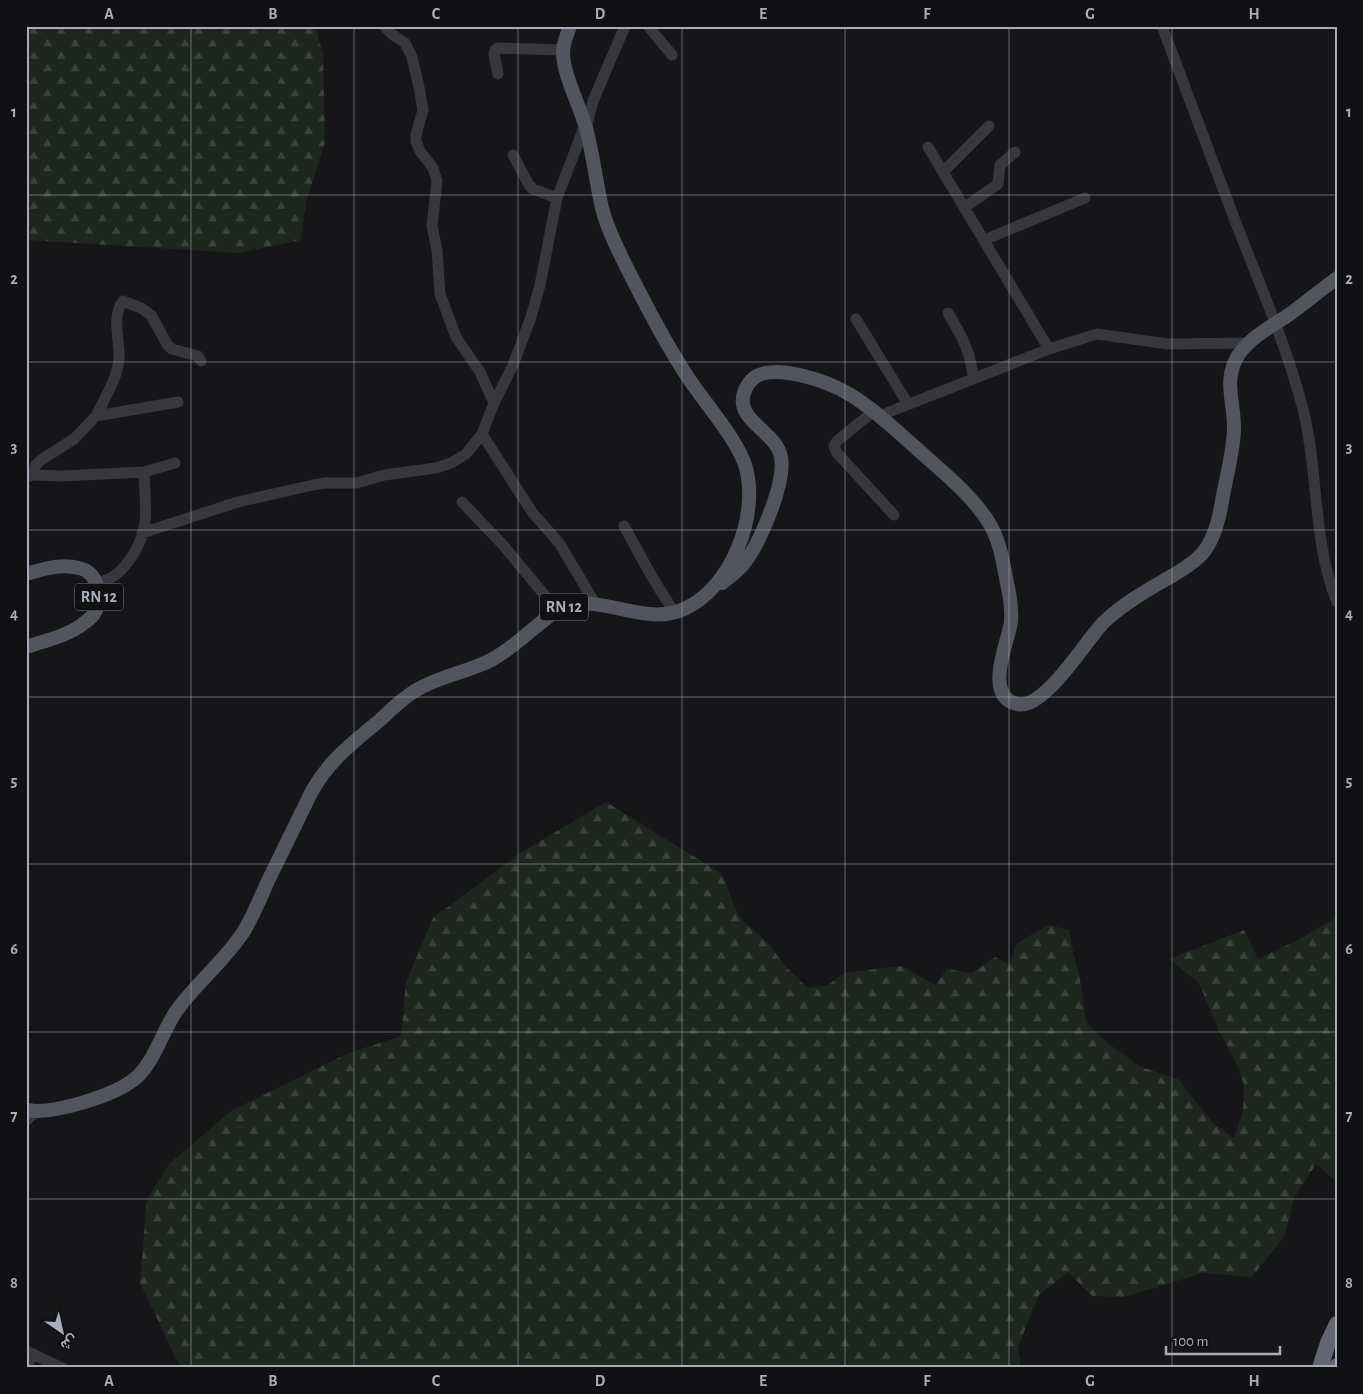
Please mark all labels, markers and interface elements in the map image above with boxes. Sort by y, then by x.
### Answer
text: A [104,6,114,22]
text: B [268,6,278,22]
text: C [432,6,441,22]
text: D [595,6,606,22]
text: E [759,6,767,22]
text: F [923,6,931,22]
text: G [1085,6,1095,22]
text: H [1248,6,1260,22]
text: 1 [11,104,17,120]
text: 1 [1346,104,1352,120]
text: 2 [10,271,18,287]
text: 2 [1345,271,1353,287]
text: 3 [11,439,18,455]
text: 3 [1346,439,1353,455]
road number: RN 12 [75,584,123,610]
road number: RN 12 [540,594,588,620]
text: 4 [10,606,18,622]
text: 4 [1345,606,1353,622]
text: 5 [11,773,18,789]
text: 5 [1346,773,1353,789]
text: 6 [10,941,18,957]
text: 6 [1345,941,1353,957]
text: 7 [11,1108,18,1124]
text: 7 [1346,1108,1353,1124]
text: 8 [10,1275,18,1291]
text: 8 [1345,1275,1353,1291]
north arrow [38,1306,88,1356]
scale bar [1166,1324,1279,1356]
text: ش [57,1331,80,1353]
text: 100 m [1173,1334,1208,1349]
text: A [104,1373,114,1389]
text: B [268,1373,278,1389]
text: C [432,1373,441,1389]
text: D [595,1373,606,1389]
text: E [759,1373,767,1389]
text: F [923,1373,931,1389]
text: G [1085,1373,1095,1389]
text: H [1248,1373,1260,1389]

